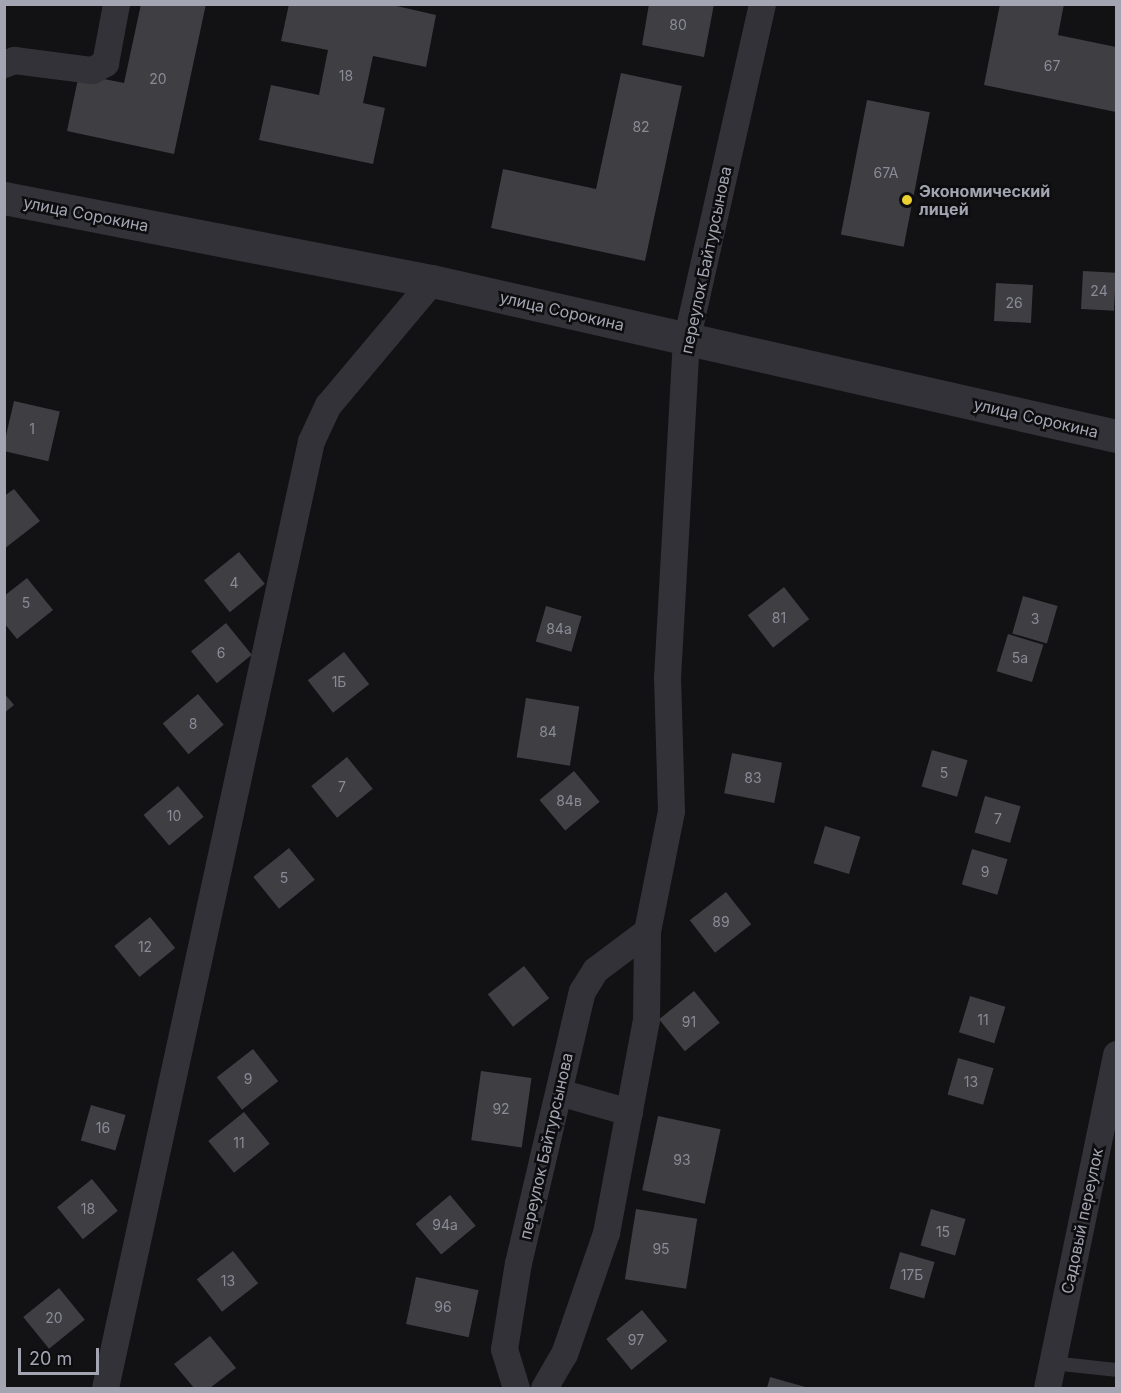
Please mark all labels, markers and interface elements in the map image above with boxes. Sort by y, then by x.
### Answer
house number: 80 [669,17,687,33]
house number: 67 [1044,58,1060,74]
house number: 18 [339,68,353,84]
house number: 20 [149,71,167,87]
house number: 82 [632,119,650,135]
street label: переулок Байтурсынова [677,165,735,355]
house number: 67А [874,165,898,181]
place label: Экономический лицей [919,181,1050,219]
street label: улица Сорокина [22,192,150,236]
marker: Экономический лицей [900,193,914,207]
house number: 24 [1090,283,1108,299]
street label: улица Сорокина [498,287,626,335]
house number: 26 [1005,295,1023,311]
street label: улица Сорокина [972,394,1100,442]
house number: 1 [29,421,35,437]
house number: 4 [229,575,239,591]
house number: 5 [22,595,30,611]
house number: 81 [772,610,786,626]
house number: 3 [1031,611,1039,627]
house number: 84а [546,621,572,637]
house number: 6 [217,645,225,661]
house number: 5а [1012,650,1028,666]
house number: 1Б [332,674,346,690]
house number: 8 [189,716,197,732]
house number: 84 [539,724,557,740]
house number: 5 [940,765,948,781]
house number: 83 [744,770,762,786]
house number: 7 [338,779,346,795]
house number: 84в [556,793,582,809]
house number: 10 [167,808,181,824]
house number: 7 [994,811,1002,827]
house number: 9 [981,864,989,880]
house number: 5 [280,870,288,886]
house number: 89 [712,914,730,930]
house number: 12 [138,939,152,955]
house number: 11 [977,1012,989,1028]
house number: 91 [682,1014,696,1030]
street label: переулок Байтурсынова [515,1051,577,1241]
house number: 9 [244,1071,252,1087]
house number: 13 [964,1074,978,1090]
house number: 92 [492,1101,510,1117]
house number: 16 [96,1120,110,1136]
house number: 11 [233,1135,245,1151]
street label: Садовый переулок [1057,1146,1107,1296]
house number: 93 [673,1152,691,1168]
house number: 18 [81,1201,95,1217]
house number: 94а [432,1217,458,1233]
house number: 15 [936,1224,950,1240]
house number: 95 [652,1241,670,1257]
house number: 17Б [901,1267,923,1283]
house number: 13 [221,1273,235,1289]
house number: 96 [434,1299,452,1315]
house number: 20 [45,1310,63,1326]
house number: 97 [628,1332,644,1348]
scale bar [21,1336,102,1374]
text: 20 m [29,1348,72,1369]

